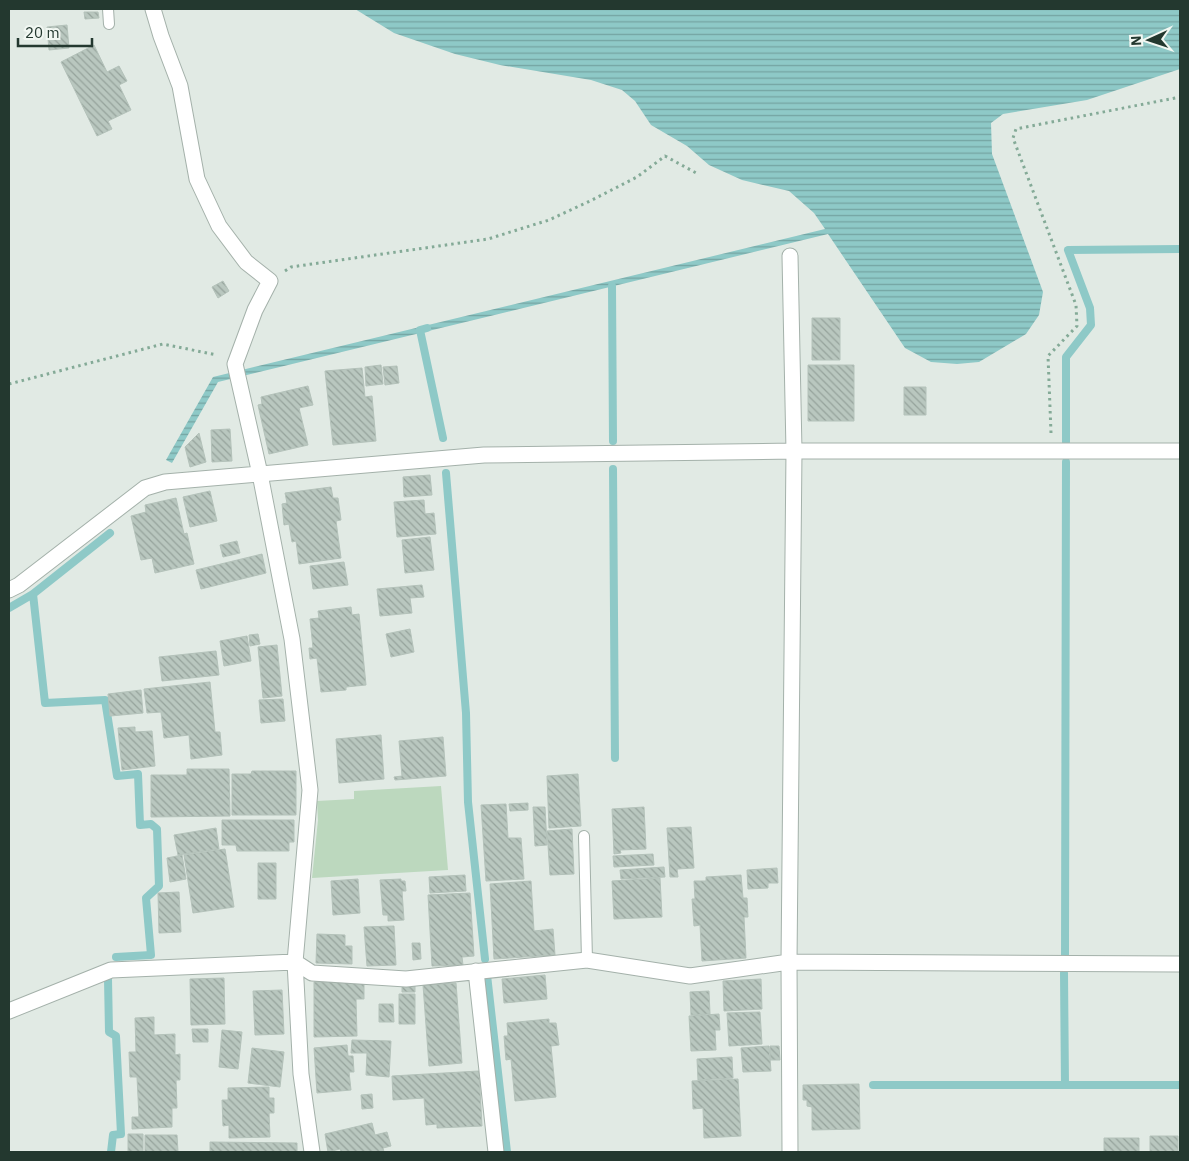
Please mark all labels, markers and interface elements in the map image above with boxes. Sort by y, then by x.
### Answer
scale bar [18,15,91,47]
north arrow [1124,15,1174,65]
text: 20 m [25,23,60,42]
text: N [1127,35,1145,46]

